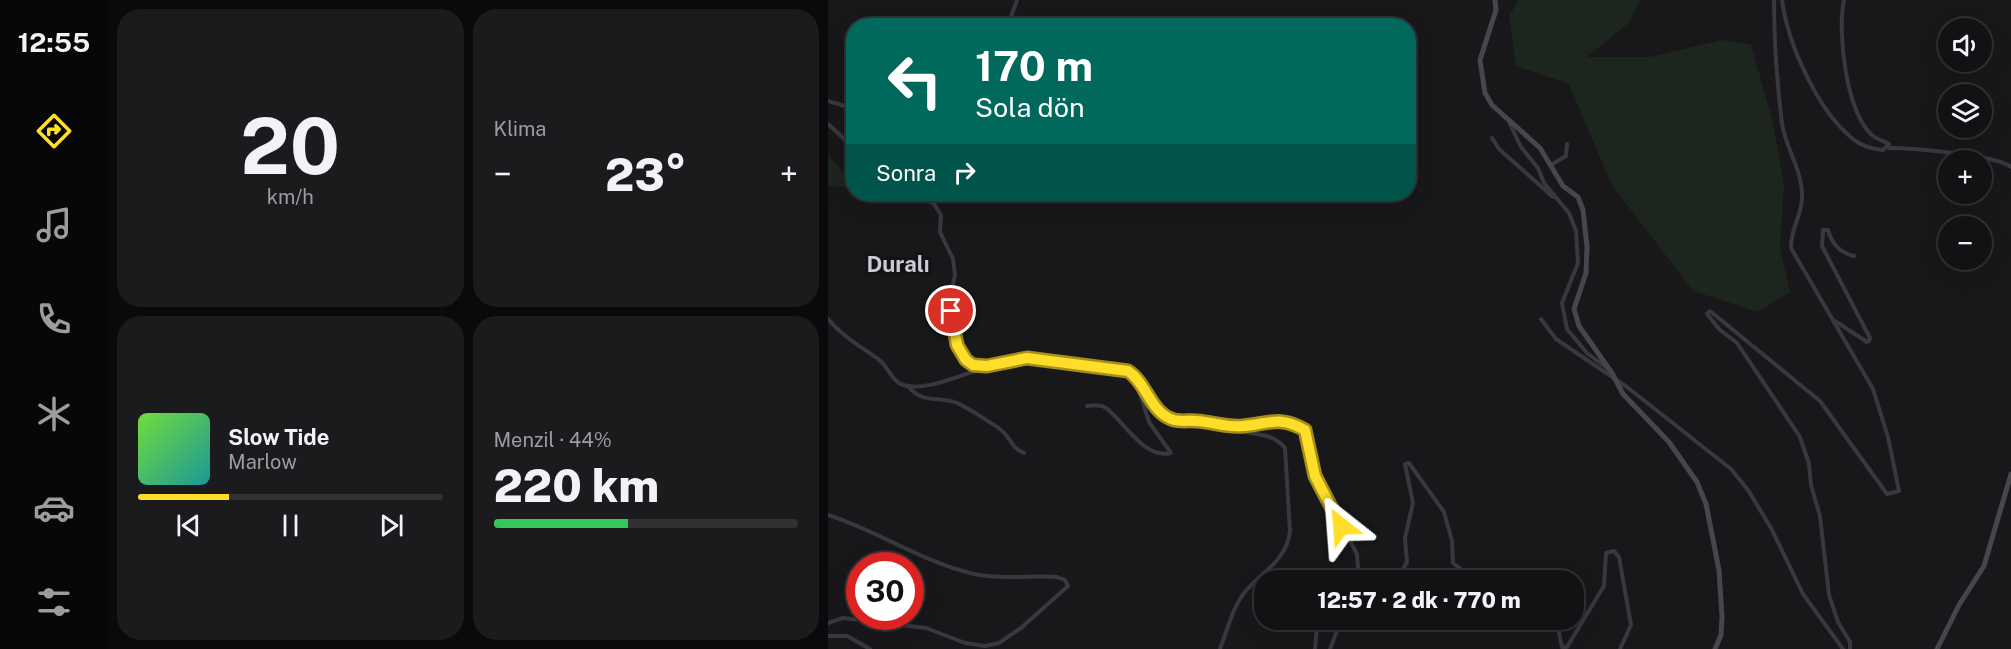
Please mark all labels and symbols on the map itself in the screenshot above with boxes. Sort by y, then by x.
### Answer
district label: Duralı [866,251,930,277]
pin [925,285,976,336]
position arrow [1309,494,1373,558]
speed limit sign: 30 [846,552,924,630]

